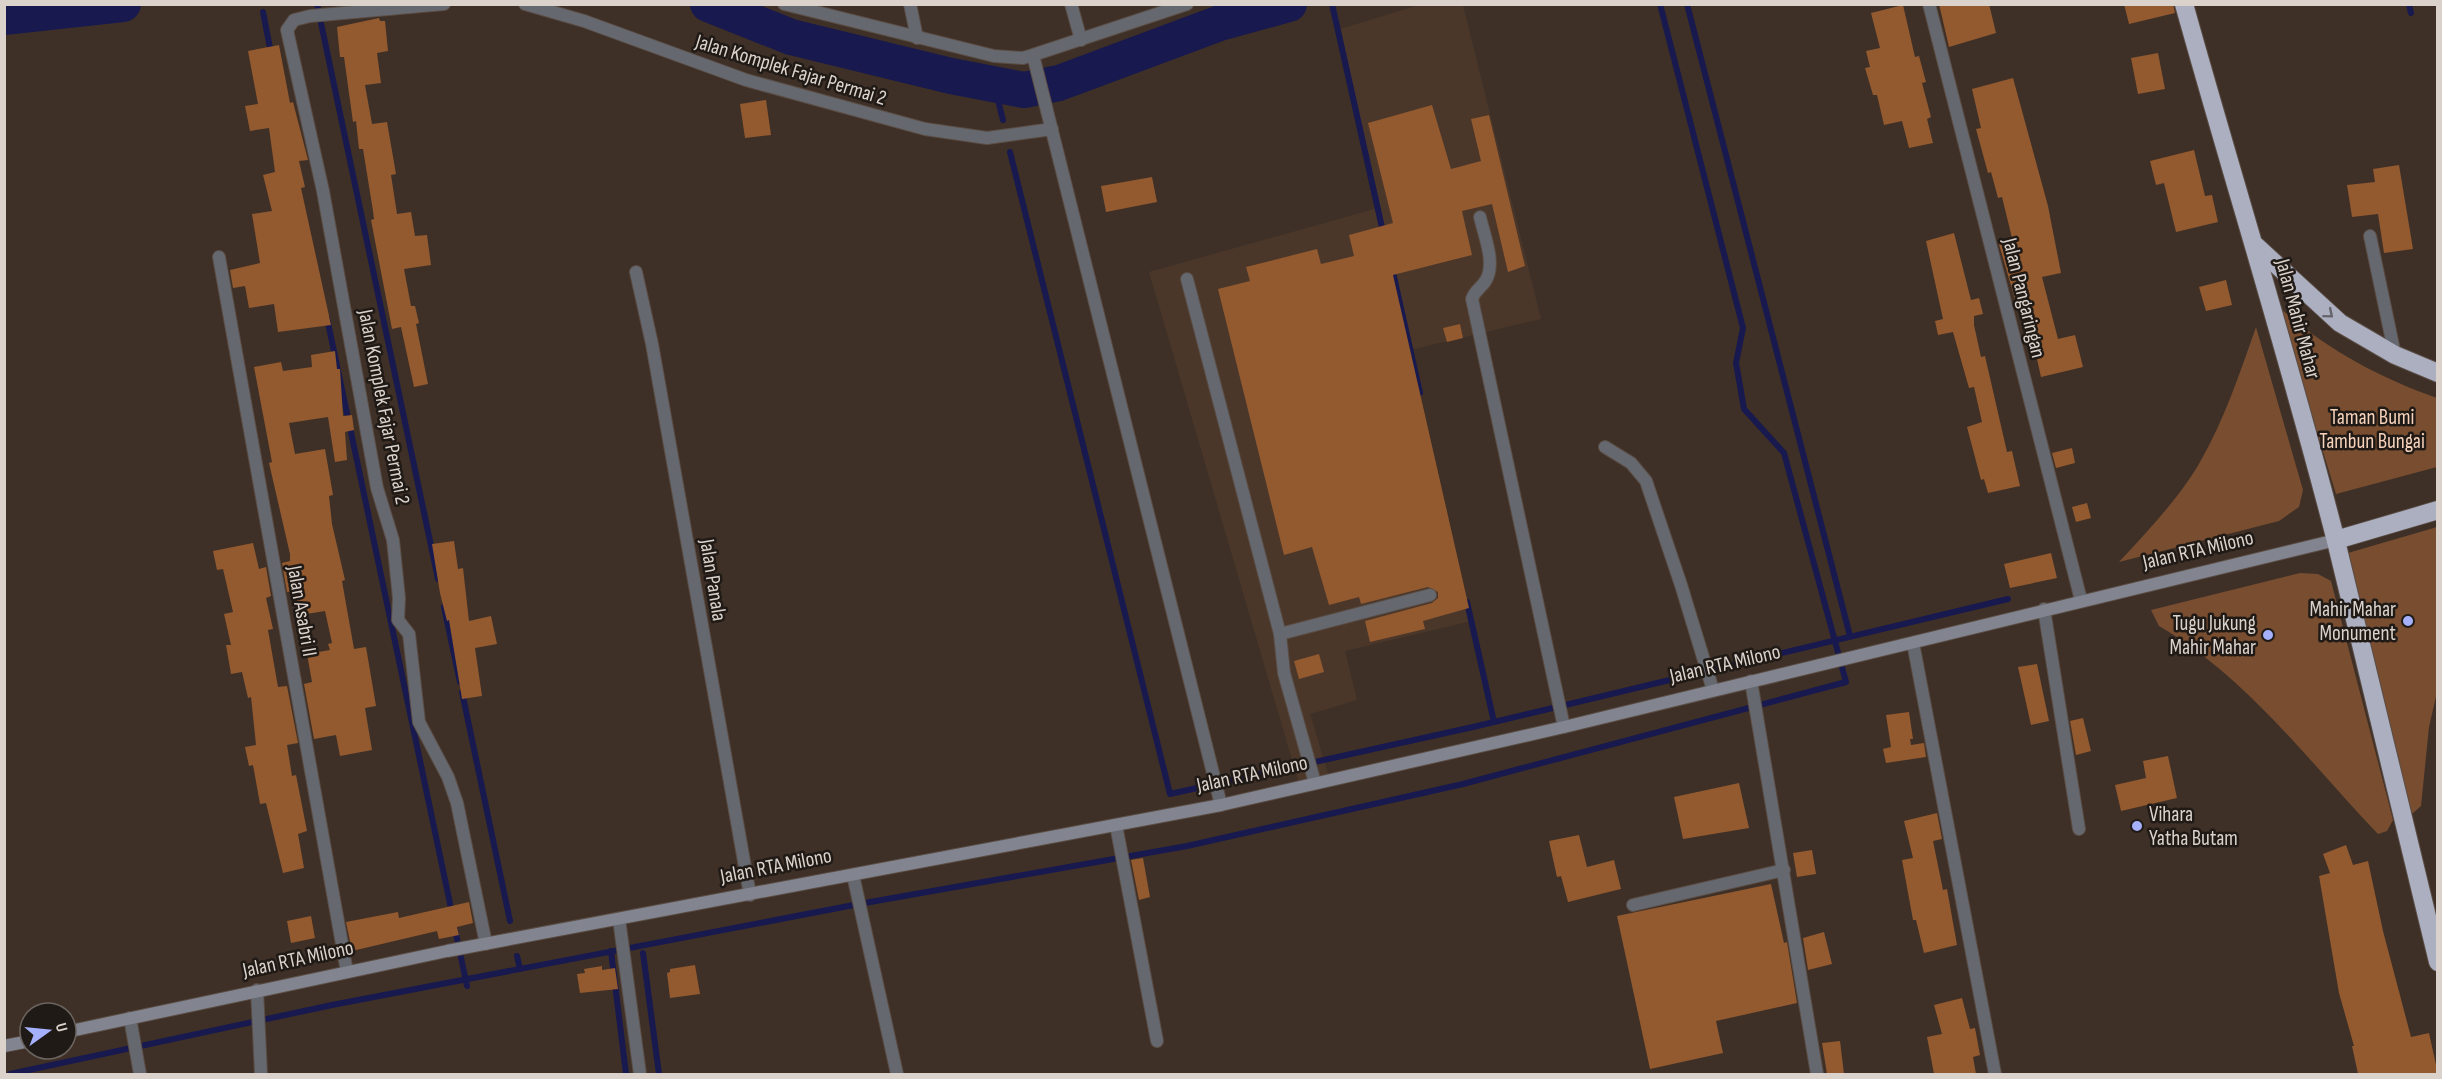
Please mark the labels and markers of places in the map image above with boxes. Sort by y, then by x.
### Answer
place label: Mahir Mahar Monument [2310,597,2396,646]
place label: Tugu Jukung Mahir Mahar [2170,611,2256,660]
marker: Mahir Mahar Monument [2401,614,2415,628]
marker: Tugu Jukung Mahir Mahar [2261,628,2275,642]
place label: Vihara Yatha Butam [2149,802,2238,851]
marker: Vihara Yatha Butam [2130,819,2144,833]

